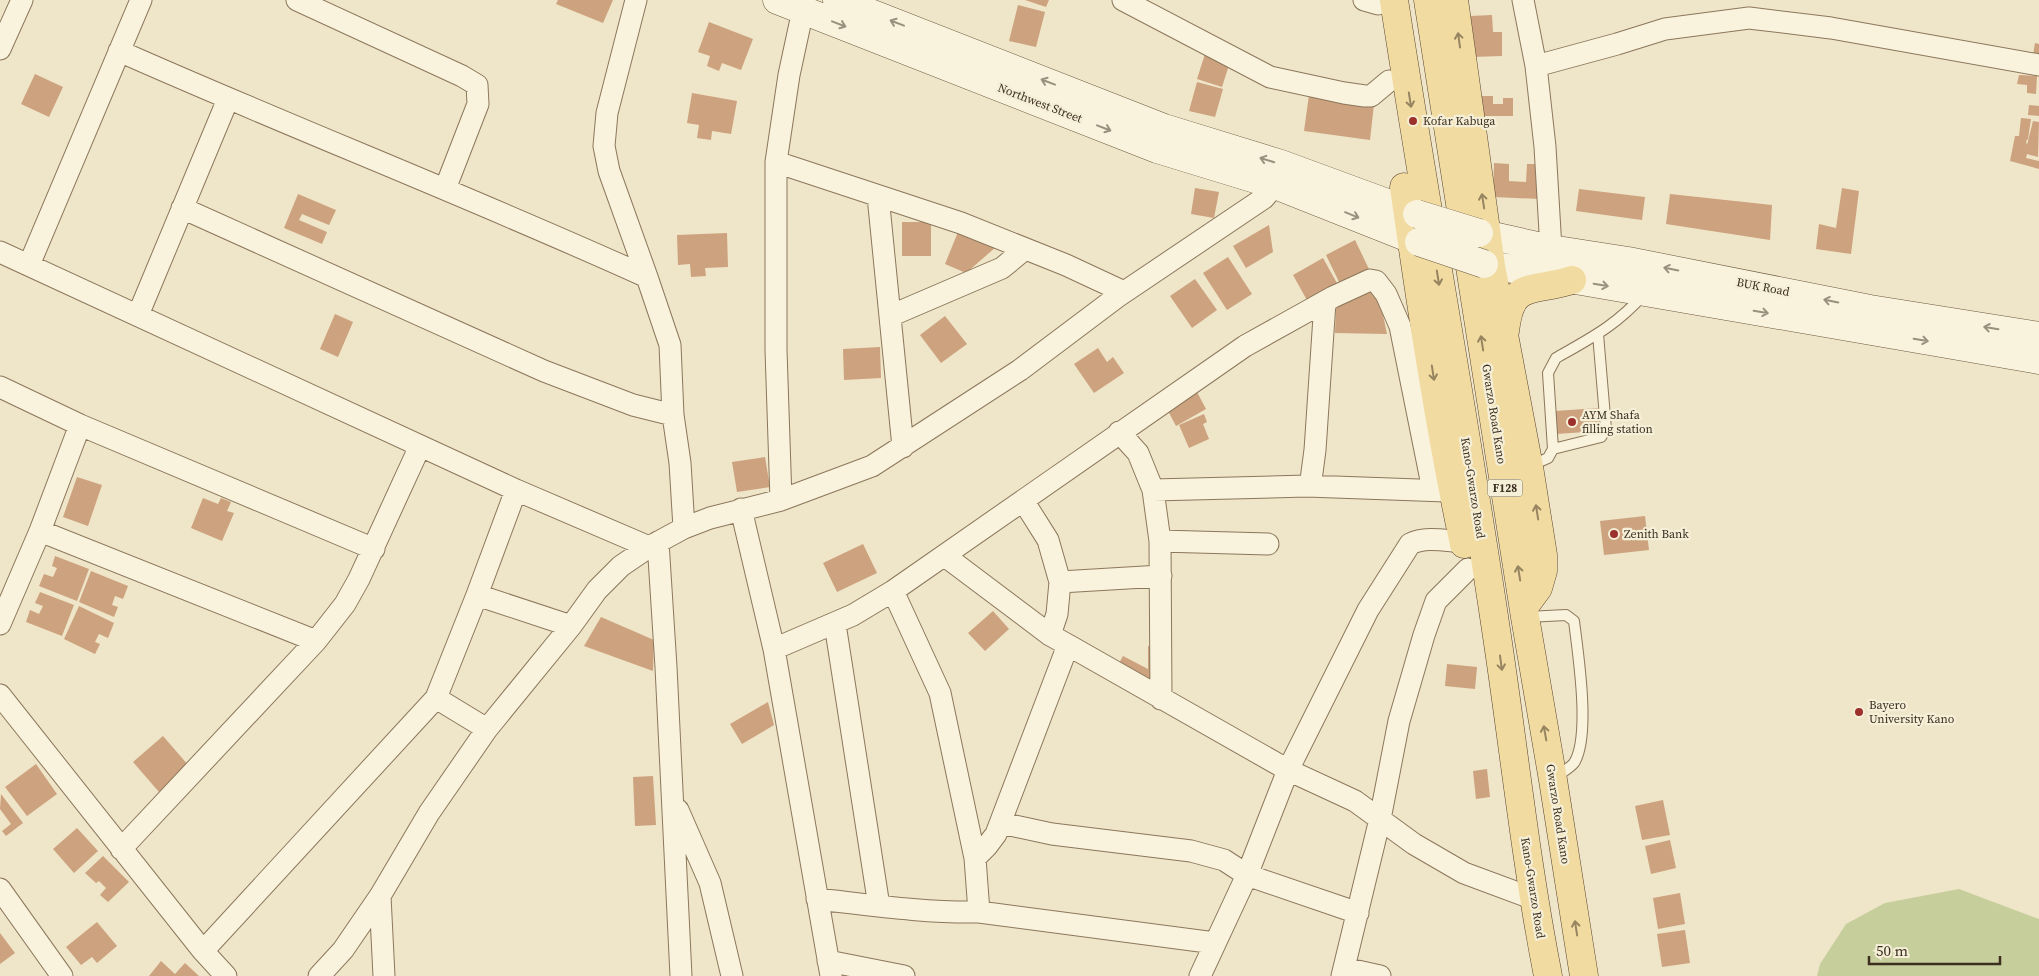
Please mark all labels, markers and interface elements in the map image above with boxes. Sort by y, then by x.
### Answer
one-way arrow [889,18,905,27]
one-way arrow [830,20,846,29]
one-way arrow [1454,32,1464,48]
one-way arrow [1041,77,1056,87]
street label: Northwest Street [995,80,1085,127]
one-way arrow [1405,92,1415,108]
place label: Kofar Kabuga [1423,113,1496,129]
marker: Kofar Kabuga [1407,115,1419,127]
one-way arrow [1096,124,1111,133]
one-way arrow [1259,155,1275,165]
one-way arrow [1478,193,1488,209]
one-way arrow [1344,210,1359,220]
one-way arrow [1664,264,1680,273]
one-way arrow [1434,269,1444,285]
street label: BUK Road [1735,274,1791,300]
one-way arrow [1592,280,1608,290]
one-way arrow [1823,296,1839,305]
one-way arrow [1752,308,1768,318]
one-way arrow [1983,323,1999,333]
one-way arrow [1477,335,1487,351]
one-way arrow [1912,335,1928,345]
street label: Gwarzo Road Kano [1478,363,1510,465]
one-way arrow [1428,365,1438,381]
place label: AYM Shafa filling station [1582,407,1653,437]
marker: AYM Shafa filling station [1566,416,1578,428]
street label: Kano-Gwarzo Road [1457,436,1489,540]
road number: F128 [1488,479,1522,496]
one-way arrow [1531,504,1541,520]
place label: Zenith Bank [1624,526,1689,542]
marker: Zenith Bank [1608,528,1620,540]
one-way arrow [1513,565,1523,581]
one-way arrow [1496,654,1506,670]
place label: Bayero University Kano [1869,697,1955,727]
marker: Bayero University Kano [1853,706,1865,718]
one-way arrow [1540,725,1550,741]
street label: Gwarzo Road Kano [1542,763,1574,865]
street label: Kano-Gwarzo Road [1517,836,1549,940]
one-way arrow [1571,920,1581,936]
scale bar [1869,934,2000,966]
text: 50 m [1876,940,1908,961]

